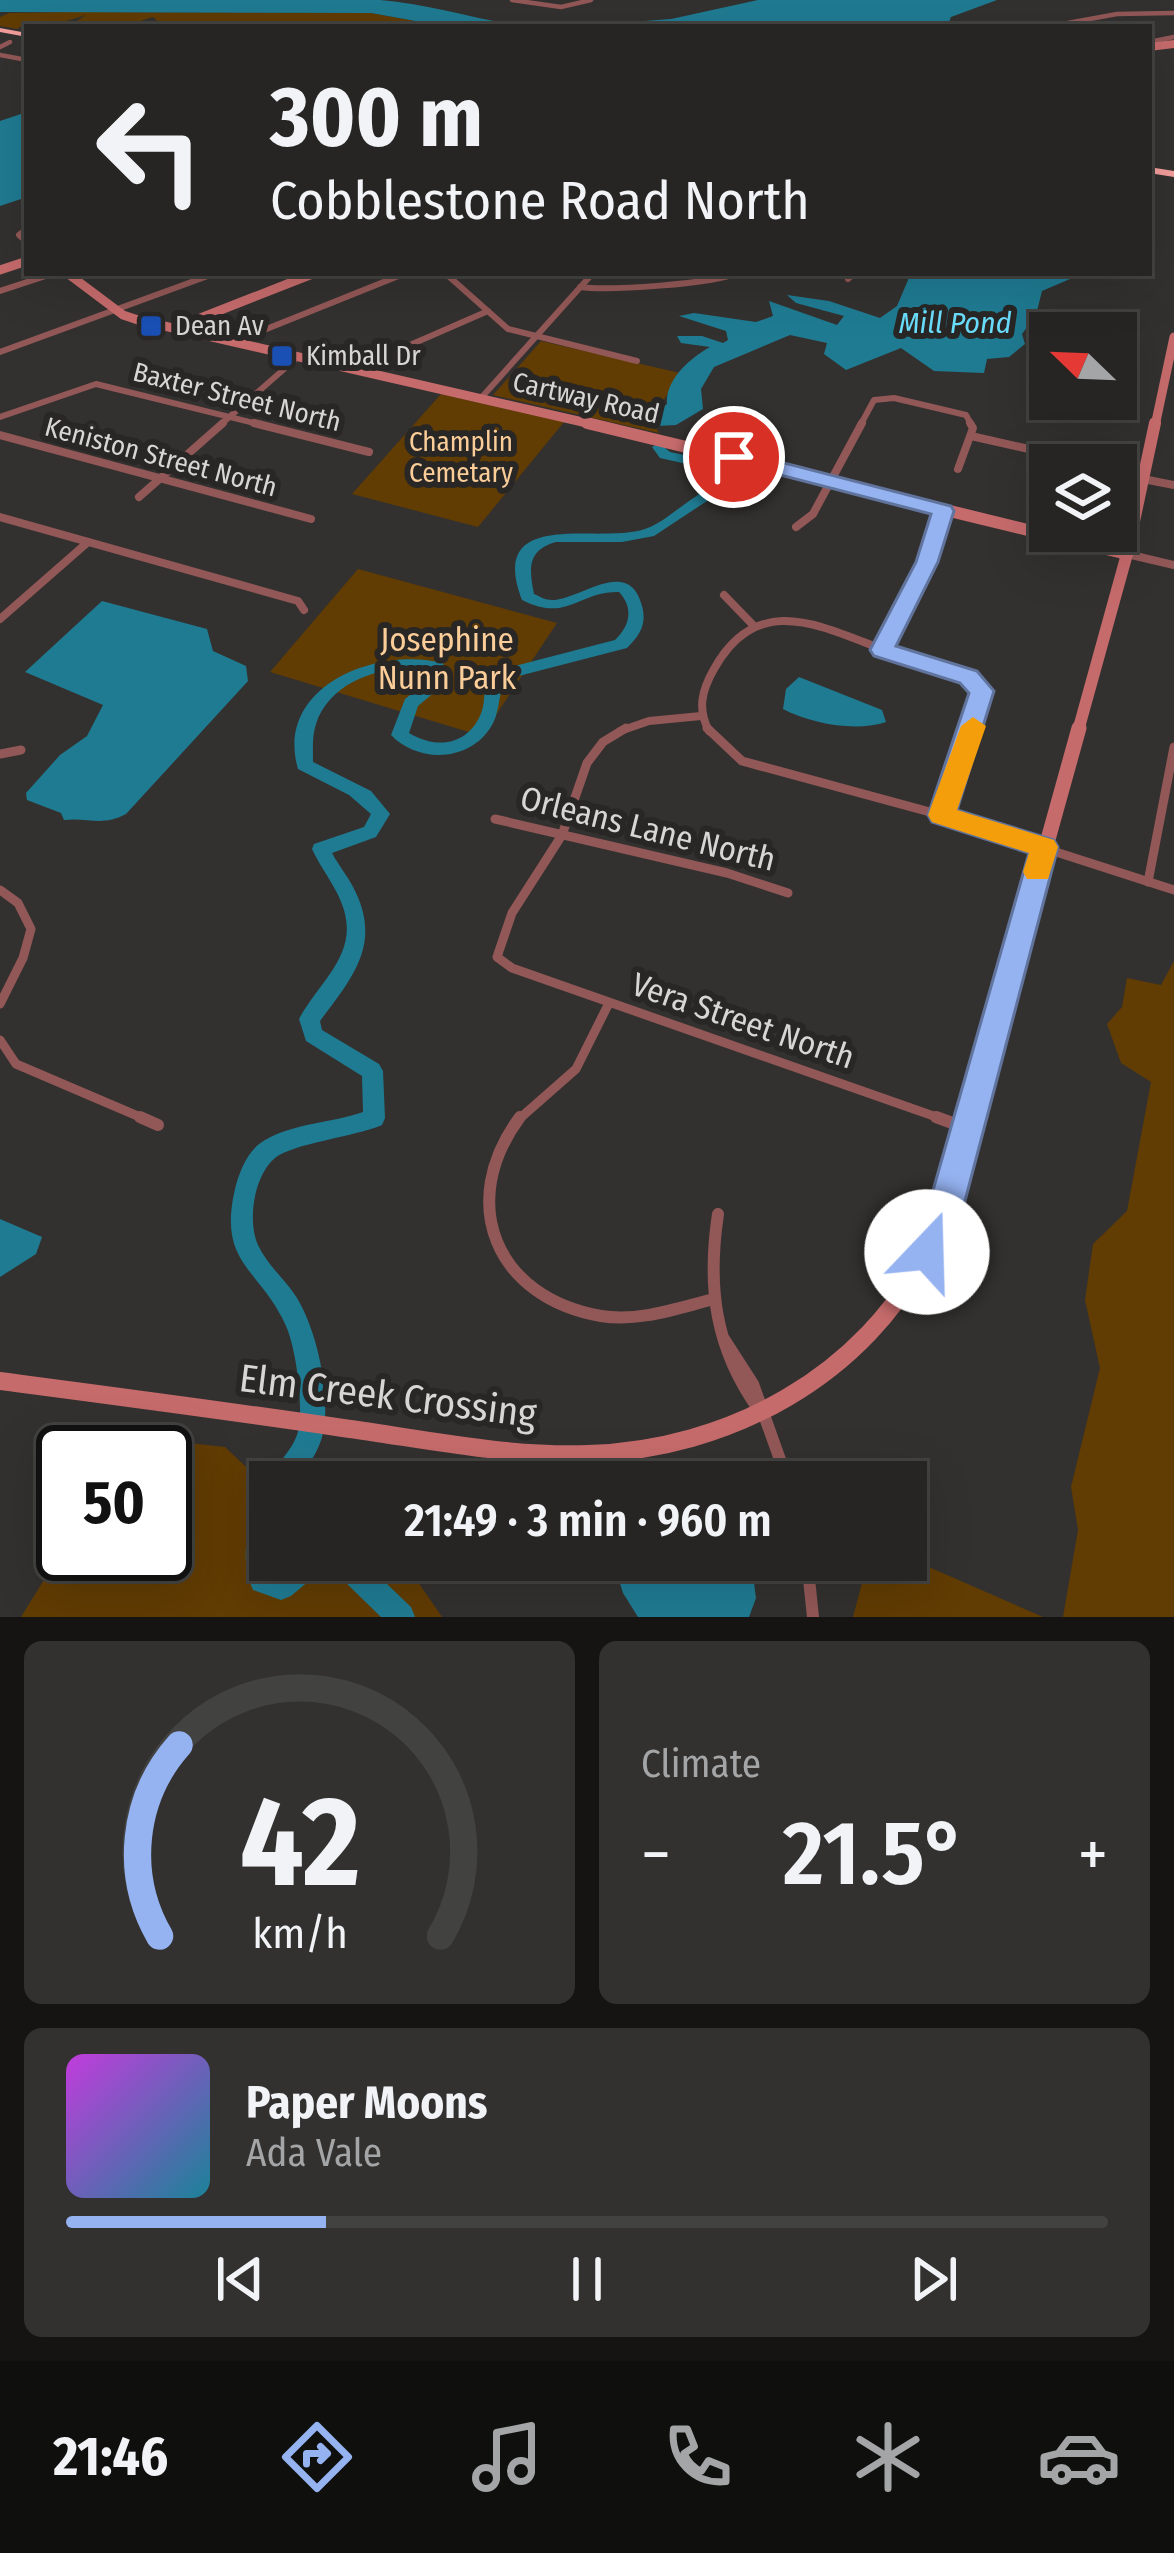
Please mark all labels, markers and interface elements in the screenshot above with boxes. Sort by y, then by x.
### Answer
text: 300 m [270,67,483,168]
icon: left [72,72,228,228]
text: Cobblestone Road North [270,169,810,233]
water label: Mill Pond [898,305,1012,341]
place label: Dean Av [175,310,264,342]
north arrow [1029,312,1137,420]
map controls [1029,312,1137,552]
marker: Dean Av [138,313,164,339]
place label: Kimball Dr [306,340,421,372]
marker: Kimball Dr [269,343,295,369]
street label: Baxter Street North [130,356,344,438]
street label: Cartway Road [510,366,662,430]
pin [683,406,785,508]
street label: Keniston Street North [42,411,280,503]
icon: arrive [701,424,767,490]
park label: Champlin Cemetary [409,426,513,489]
button: layers [1029,444,1137,552]
park label: Josephine Nunn Park [378,620,517,698]
street label: Orleans Lane North [516,778,780,880]
street label: Vera Street North [626,964,860,1078]
position arrow [864,1189,990,1315]
street label: Elm Creek Crossing [237,1355,540,1437]
speed limit sign: 50 [36,1425,192,1581]
text: 21:49 · 3 min · 960 m [404,1494,772,1548]
text: Climate [641,1741,761,1787]
text: 42 [239,1768,360,1918]
text: 21.5° [783,1800,966,1908]
text: − [641,1815,671,1894]
text: + [1078,1815,1108,1894]
text: km/h [252,1907,347,1958]
text: Paper Moons [246,2076,488,2130]
text: Ada Vale [246,2130,382,2176]
icon: previous [207,2246,273,2312]
icon: pause [554,2246,620,2312]
icon: next [901,2246,967,2312]
icon: directions [275,2415,359,2499]
icon: music [465,2415,549,2499]
icon: phone [656,2415,740,2499]
icon: climate [846,2415,930,2499]
icon: car [1037,2415,1121,2499]
text: 21:46 [53,2425,168,2489]

